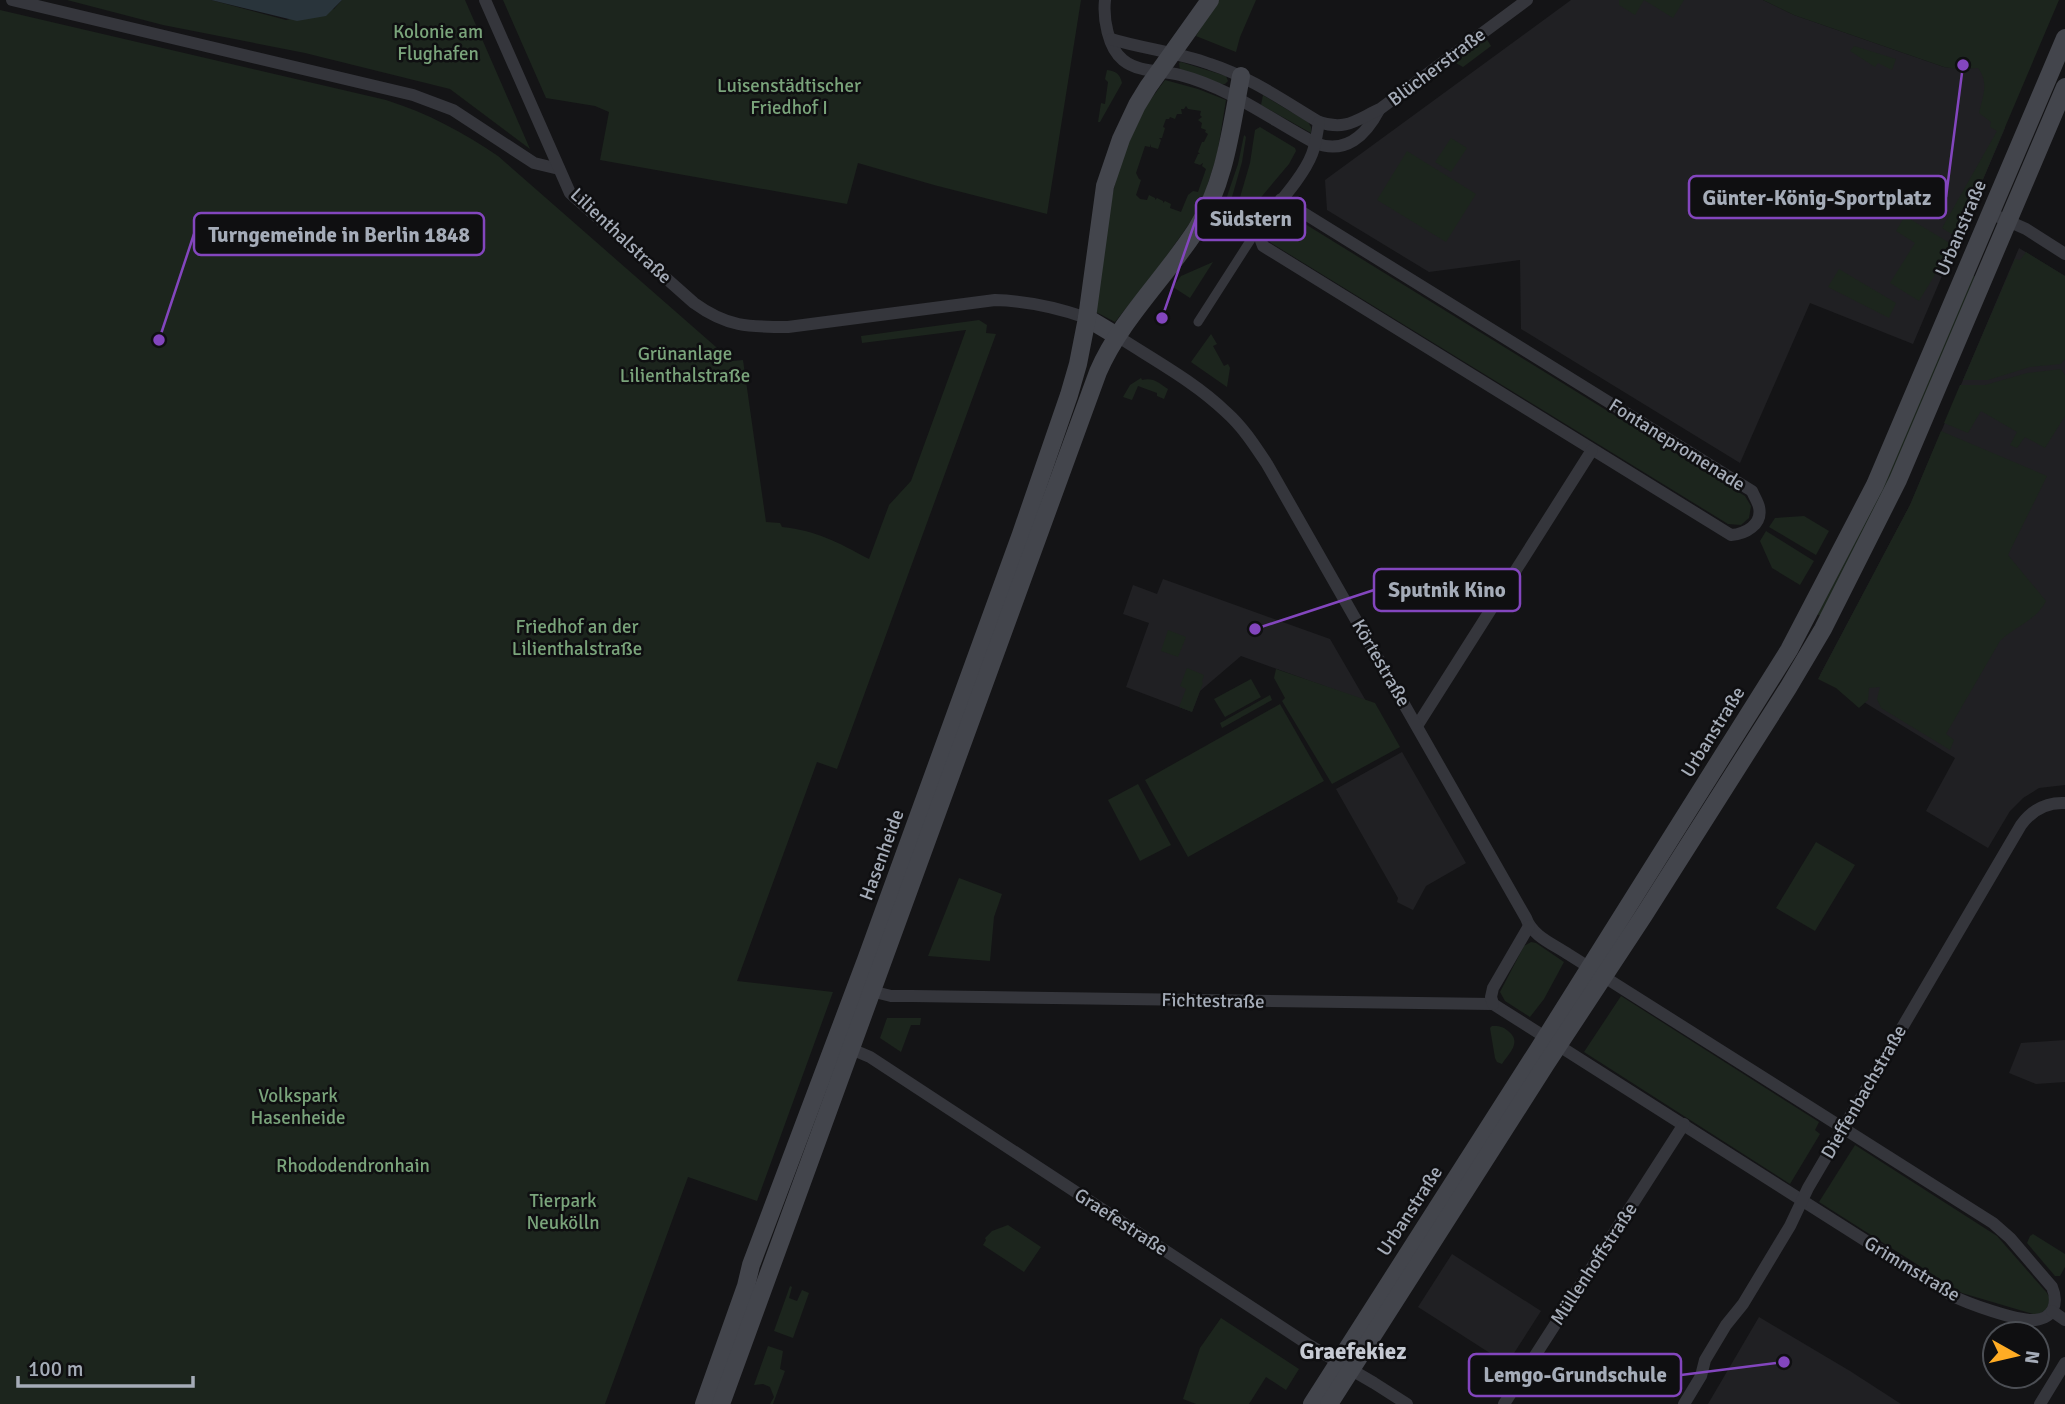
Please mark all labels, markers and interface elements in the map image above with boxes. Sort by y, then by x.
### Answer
park label: Kolonie am Flughafen [393,20,483,66]
street label: Blücherstraße [1384,23,1490,111]
park label: Luisenstädtischer Friedhof I [717,74,861,120]
callout: Günter-König-Sportplatz [1689,176,1946,218]
street label: Urbanstraße [1930,176,1992,280]
street label: Lilienthalstraße [565,183,677,289]
text: Günter-König-Sportplatz [1703,185,1931,211]
callout: Südstern [1196,198,1305,240]
text: Südstern [1210,206,1292,232]
callout: Turngemeinde in Berlin 1848 [194,213,484,255]
text: Turngemeinde in Berlin 1848 [208,222,470,248]
park label: Grünanlage Lilienthalstraße [620,342,750,388]
street label: Fontanepromenade [1604,393,1750,497]
callout: Sputnik Kino [1374,569,1520,611]
text: Sputnik Kino [1388,577,1506,603]
park label: Friedhof an der Lilienthalstraße [512,615,642,661]
street label: Körtestraße [1346,615,1416,711]
street label: Urbanstraße [1676,682,1750,782]
street label: Hasenheide [854,806,910,904]
street label: Fichtestraße [1161,988,1265,1014]
street label: Dieffenbachstraße [1816,1021,1912,1163]
park label: Volkspark Hasenheide [250,1084,346,1130]
park label: Rhododendronhain [276,1154,430,1178]
street label: Urbanstraße [1372,1161,1448,1261]
street label: Graefestraße [1070,1183,1172,1261]
park label: Tierpark Neukölln [526,1189,600,1235]
street label: Müllenhoffstraße [1545,1198,1643,1330]
street label: Grimmstraße [1860,1231,1964,1307]
north arrow [1981,1320,2051,1390]
district label: Graefekiez [1299,1337,1407,1366]
scale bar [18,1344,192,1388]
text: N [2019,1349,2045,1365]
callout: Lemgo-Grundschule [1469,1354,1681,1396]
text: 100 m [28,1356,83,1382]
text: Lemgo-Grundschule [1483,1362,1667,1388]

